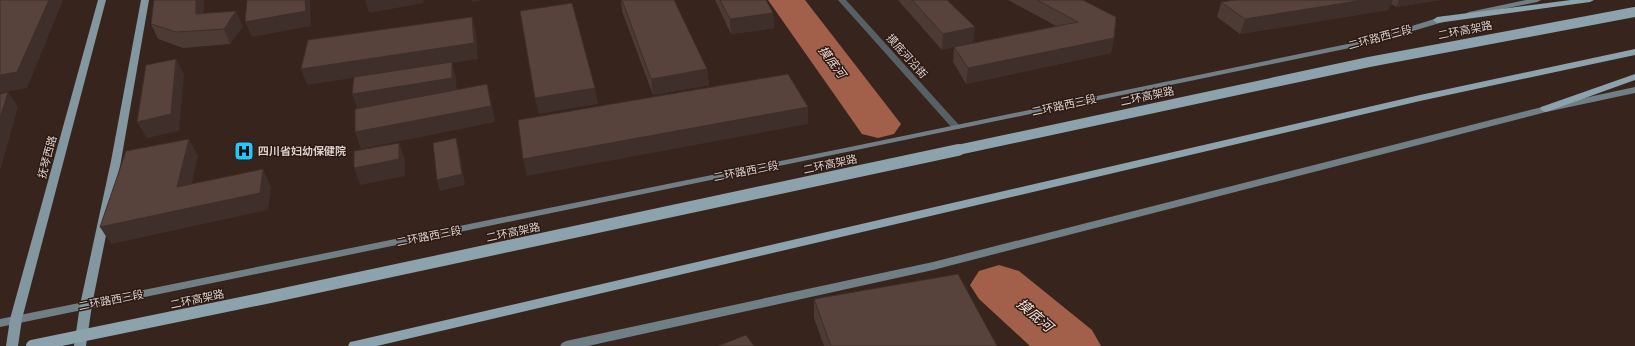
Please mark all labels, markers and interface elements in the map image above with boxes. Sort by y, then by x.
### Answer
street label: 二环高架路 [1437,19,1493,42]
street label: 二环路西三段 [1347,23,1414,52]
street label: 摸底河沿街 [883,32,930,81]
water label: 摸底河 [816,43,850,82]
street label: 二环高架路 [1119,84,1175,109]
street label: 二环路西三段 [1030,92,1098,119]
street label: 抚琴西路 [36,134,59,180]
hospital icon: 四川省妇幼保健院 [233,140,255,162]
place label: 四川省妇幼保健院 [258,145,346,158]
street label: 二环高架路 [802,152,858,177]
street label: 二环路西三段 [712,159,780,184]
street label: 二环高架路 [485,220,541,245]
street label: 二环路西三段 [395,224,463,249]
street label: 二环高架路 [169,287,225,312]
street label: 二环路西三段 [77,288,145,313]
water label: 摸底河 [1014,295,1058,337]

